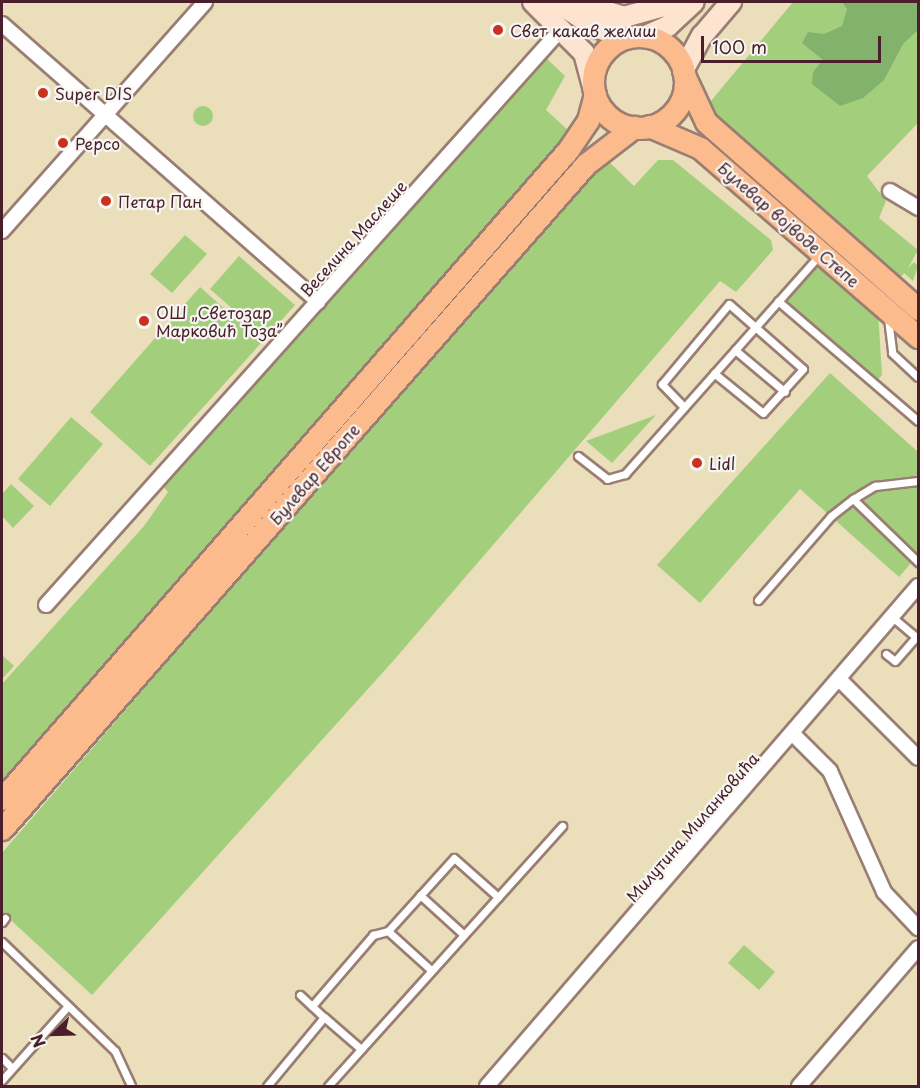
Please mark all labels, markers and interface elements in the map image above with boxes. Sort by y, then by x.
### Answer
place label: Свет какав желиш [510,20,657,40]
marker: Свет какав желиш [491,23,505,37]
scale bar [704,24,884,62]
text: 100 m [712,33,767,60]
place label: Super DIS [55,83,133,103]
marker: Super DIS [36,86,50,100]
place label: Pepco [75,133,120,153]
marker: Pepco [56,136,70,150]
street label: Булевар војводе Степе [714,157,864,291]
street label: Веселина Маслеше [295,175,411,301]
place label: Петар Пан [118,191,203,211]
marker: Петар Пан [99,194,113,208]
place label: ОШ „Светозар Марковић Тоза” [156,302,283,340]
marker: ОШ „Светозар Марковић Тоза” [137,314,151,328]
street label: Булевар Европе [265,420,363,528]
place label: Lidl [709,453,735,473]
marker: Lidl [690,456,704,470]
street label: Милутина Миланковића [622,748,762,906]
north arrow [24,1004,84,1064]
text: N [24,1031,51,1052]

